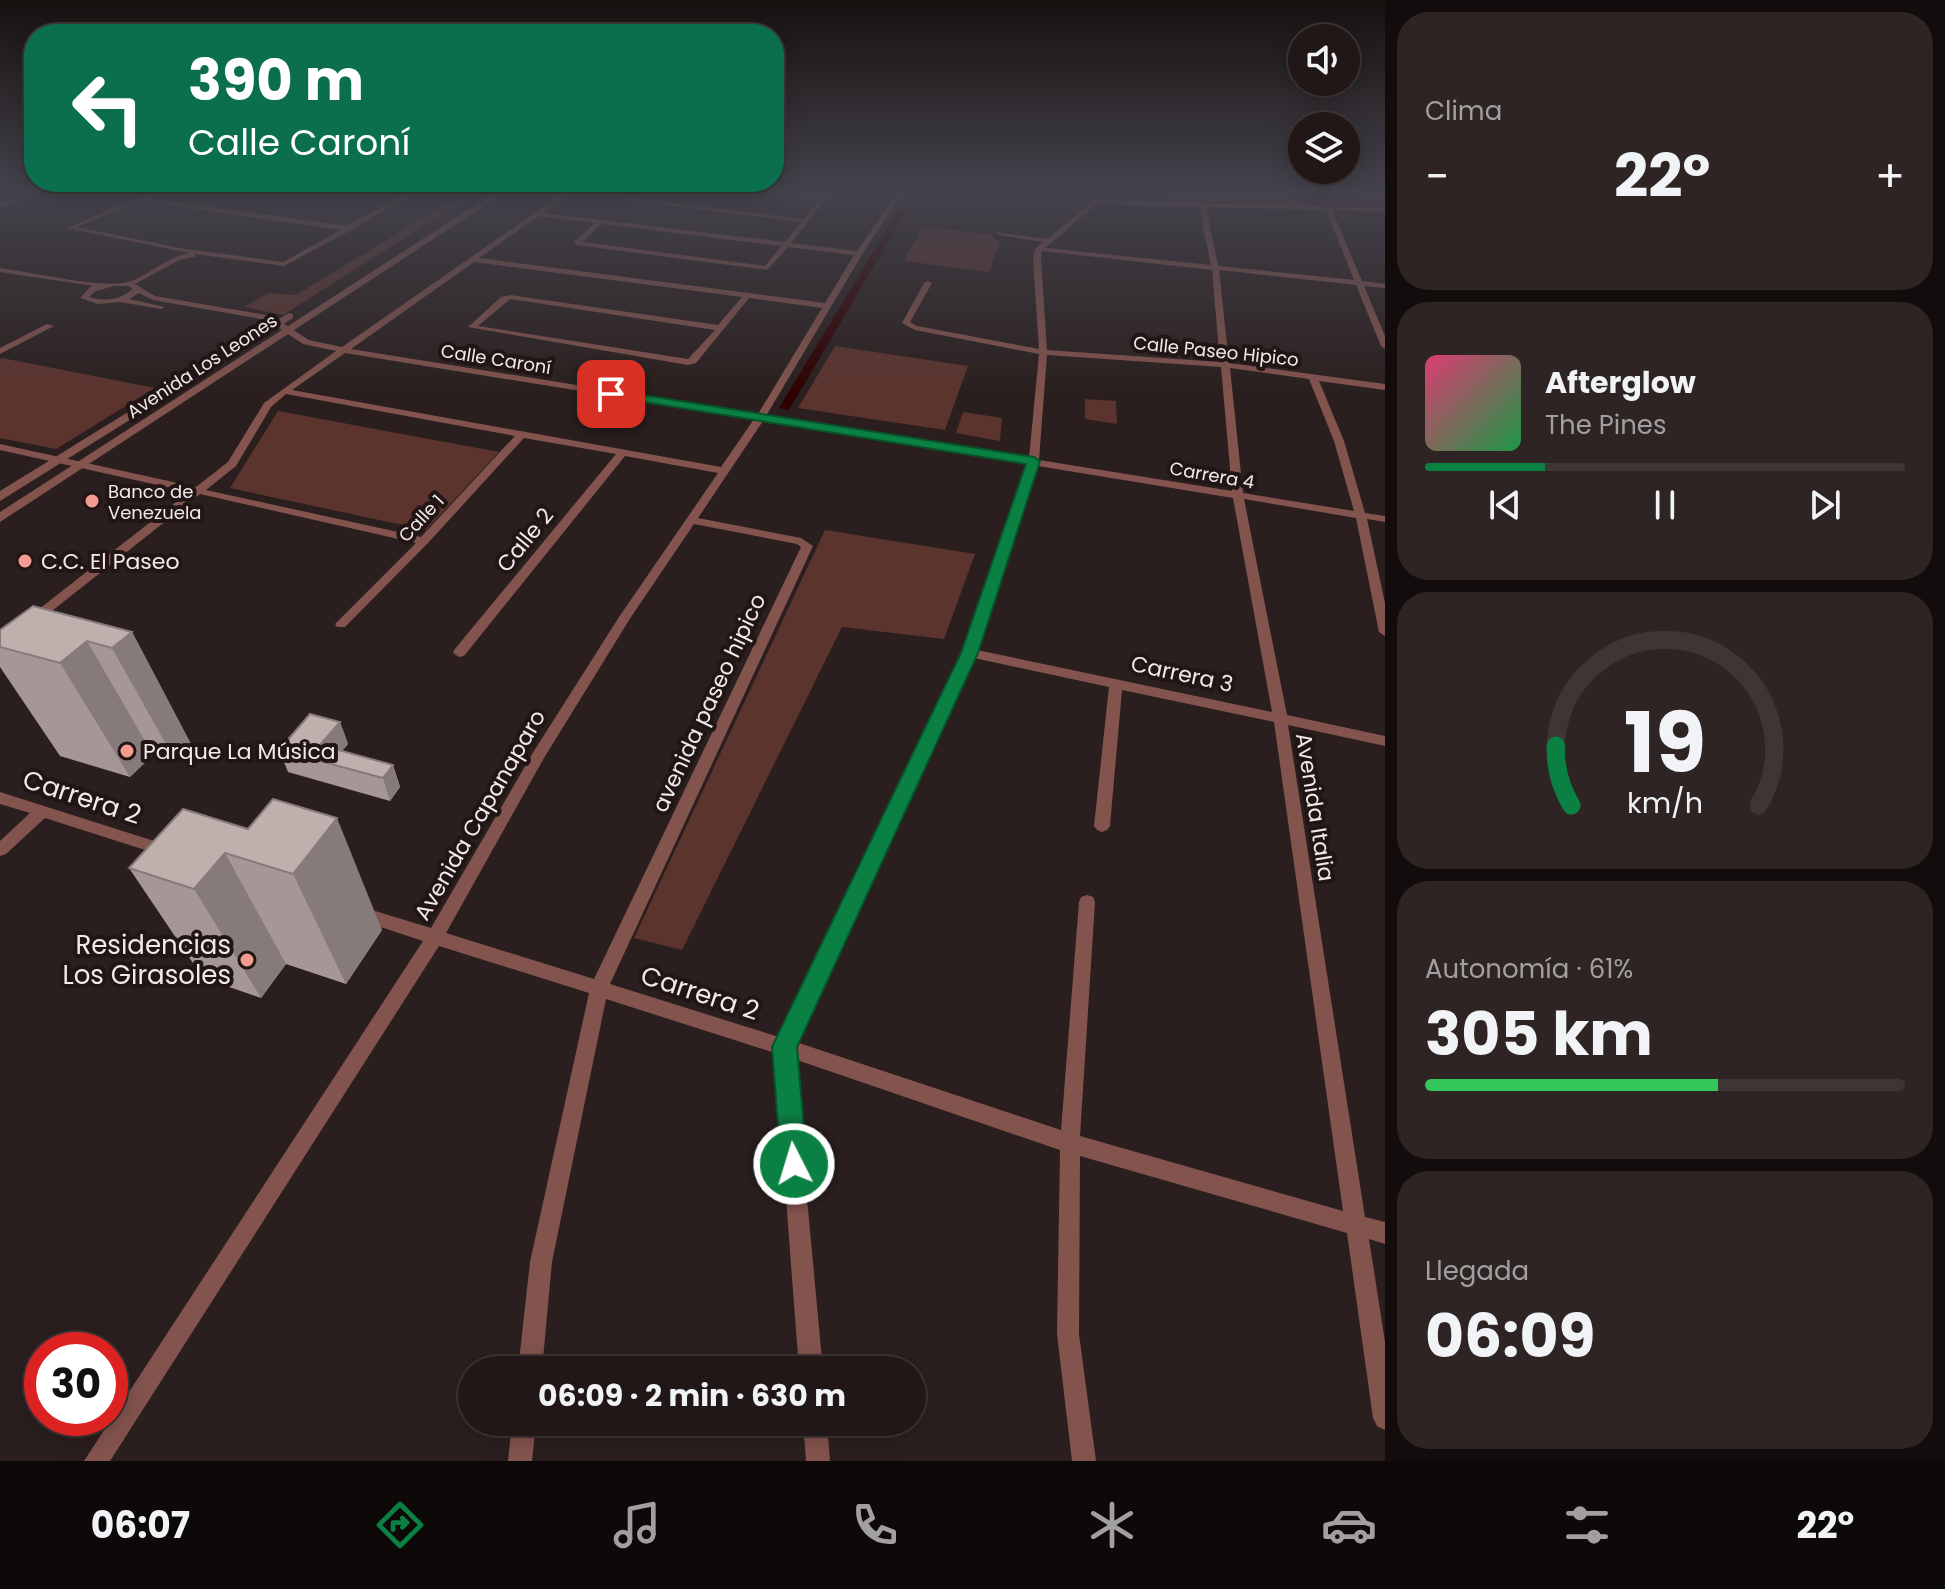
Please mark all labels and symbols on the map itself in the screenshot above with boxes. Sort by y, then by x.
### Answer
street label: Avenida Los Leones [122,308,282,424]
street label: Calle Paseo Hipico [1132,330,1300,372]
street label: Calle Caroní [439,338,553,380]
pin [577,360,645,428]
street label: Carrera 4 [1168,455,1256,495]
place label: Banco de Venezuela [108,479,201,525]
street label: Calle 1 [393,489,449,547]
marker: Banco de Venezuela [83,492,101,510]
street label: Calle 2 [489,501,561,579]
place label: C.C. El Paseo [41,546,179,577]
marker: C.C. El Paseo [16,552,34,570]
street label: avenida paseo hipico [645,589,773,817]
street label: Carrera 3 [1128,648,1236,700]
street label: Avenida Capanaparo [407,704,553,926]
street label: Avenida Italia [1288,731,1342,883]
place label: Parque La Música [143,736,336,767]
marker: Parque La Música [118,742,136,760]
street label: Carrera 2 [18,761,146,833]
place label: Residencias Los Girasoles [62,927,231,993]
marker: Residencias Los Girasoles [238,951,256,969]
street label: Carrera 2 [636,957,764,1029]
position arrow [752,1122,836,1206]
speed limit sign: 30 [24,1332,128,1436]

